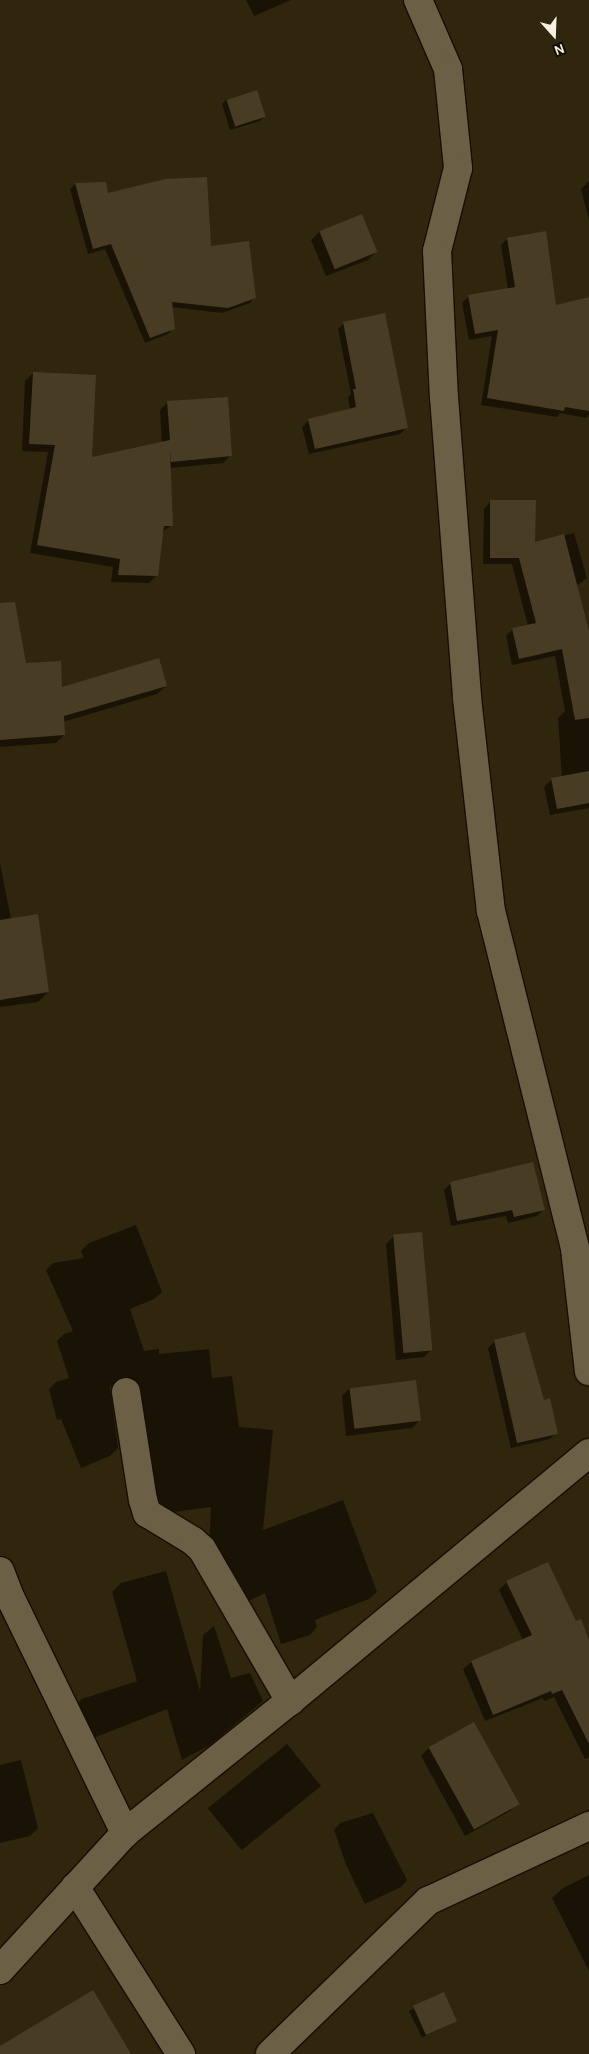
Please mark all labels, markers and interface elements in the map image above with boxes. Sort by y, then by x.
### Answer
north arrow [529,10,579,60]
text: N [552,40,567,59]

